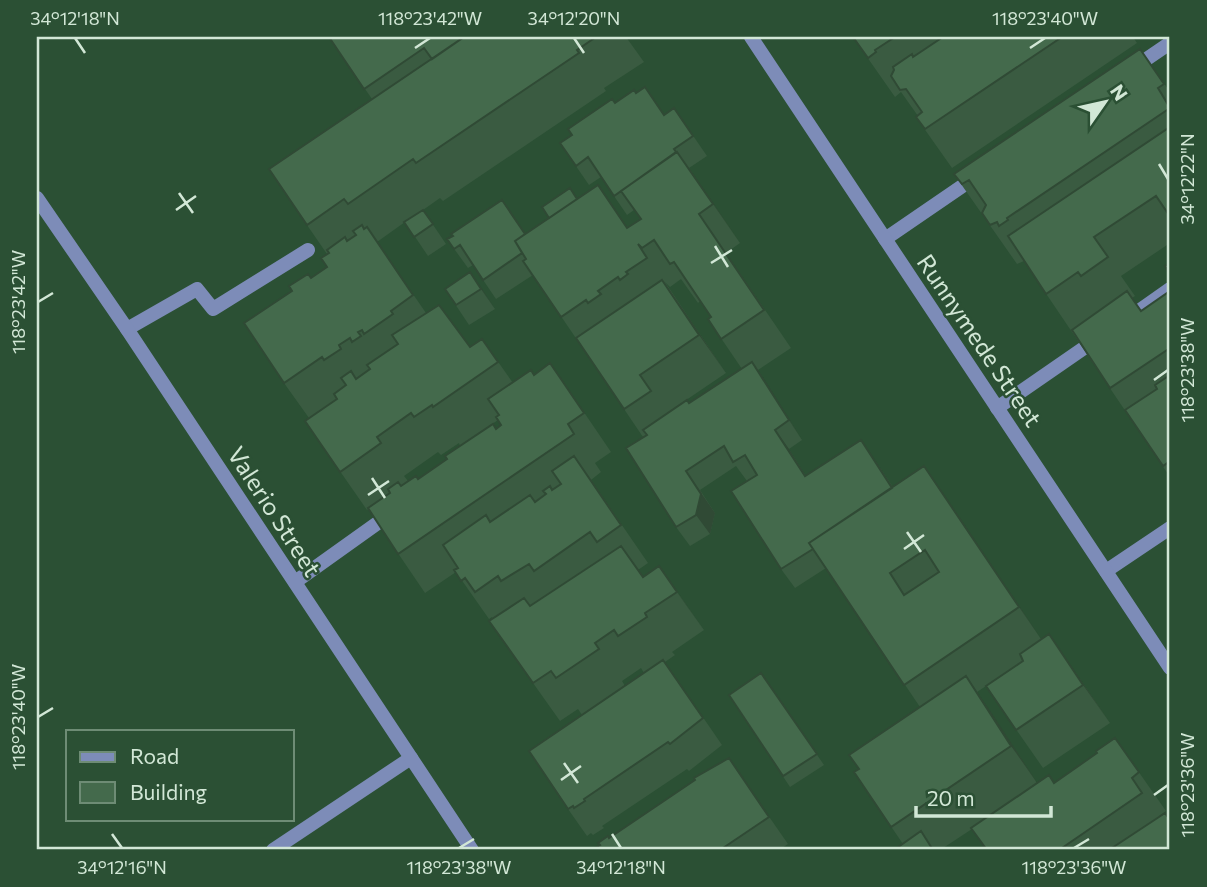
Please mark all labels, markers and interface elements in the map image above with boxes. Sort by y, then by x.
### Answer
text: 34°12'18"N [30,7,120,29]
text: 118°23'42"W [378,7,482,29]
text: 34°12'20"N [528,7,620,29]
text: 118°23'40"W [992,7,1098,29]
north arrow [1070,66,1140,136]
text: N [1106,80,1133,105]
text: 34°12'22"N [1176,133,1198,225]
street label: Runnymede Street [912,248,1048,432]
text: 118°23'42"W [7,250,29,354]
text: 118°23'38"W [1176,318,1198,422]
street label: Valerio Street [222,441,328,582]
text: 118°23'40"W [7,664,29,770]
legend [66,730,294,820]
text: 118°23'36"W [1176,733,1198,837]
text: Road [130,743,179,768]
scale bar [916,775,1051,819]
text: Building [130,779,207,804]
text: 20 m [927,785,975,810]
text: 34°12'16"N [77,856,167,878]
text: 118°23'38"W [407,856,511,878]
text: 34°12'18"N [576,856,666,878]
text: 118°23'36"W [1022,856,1126,878]

